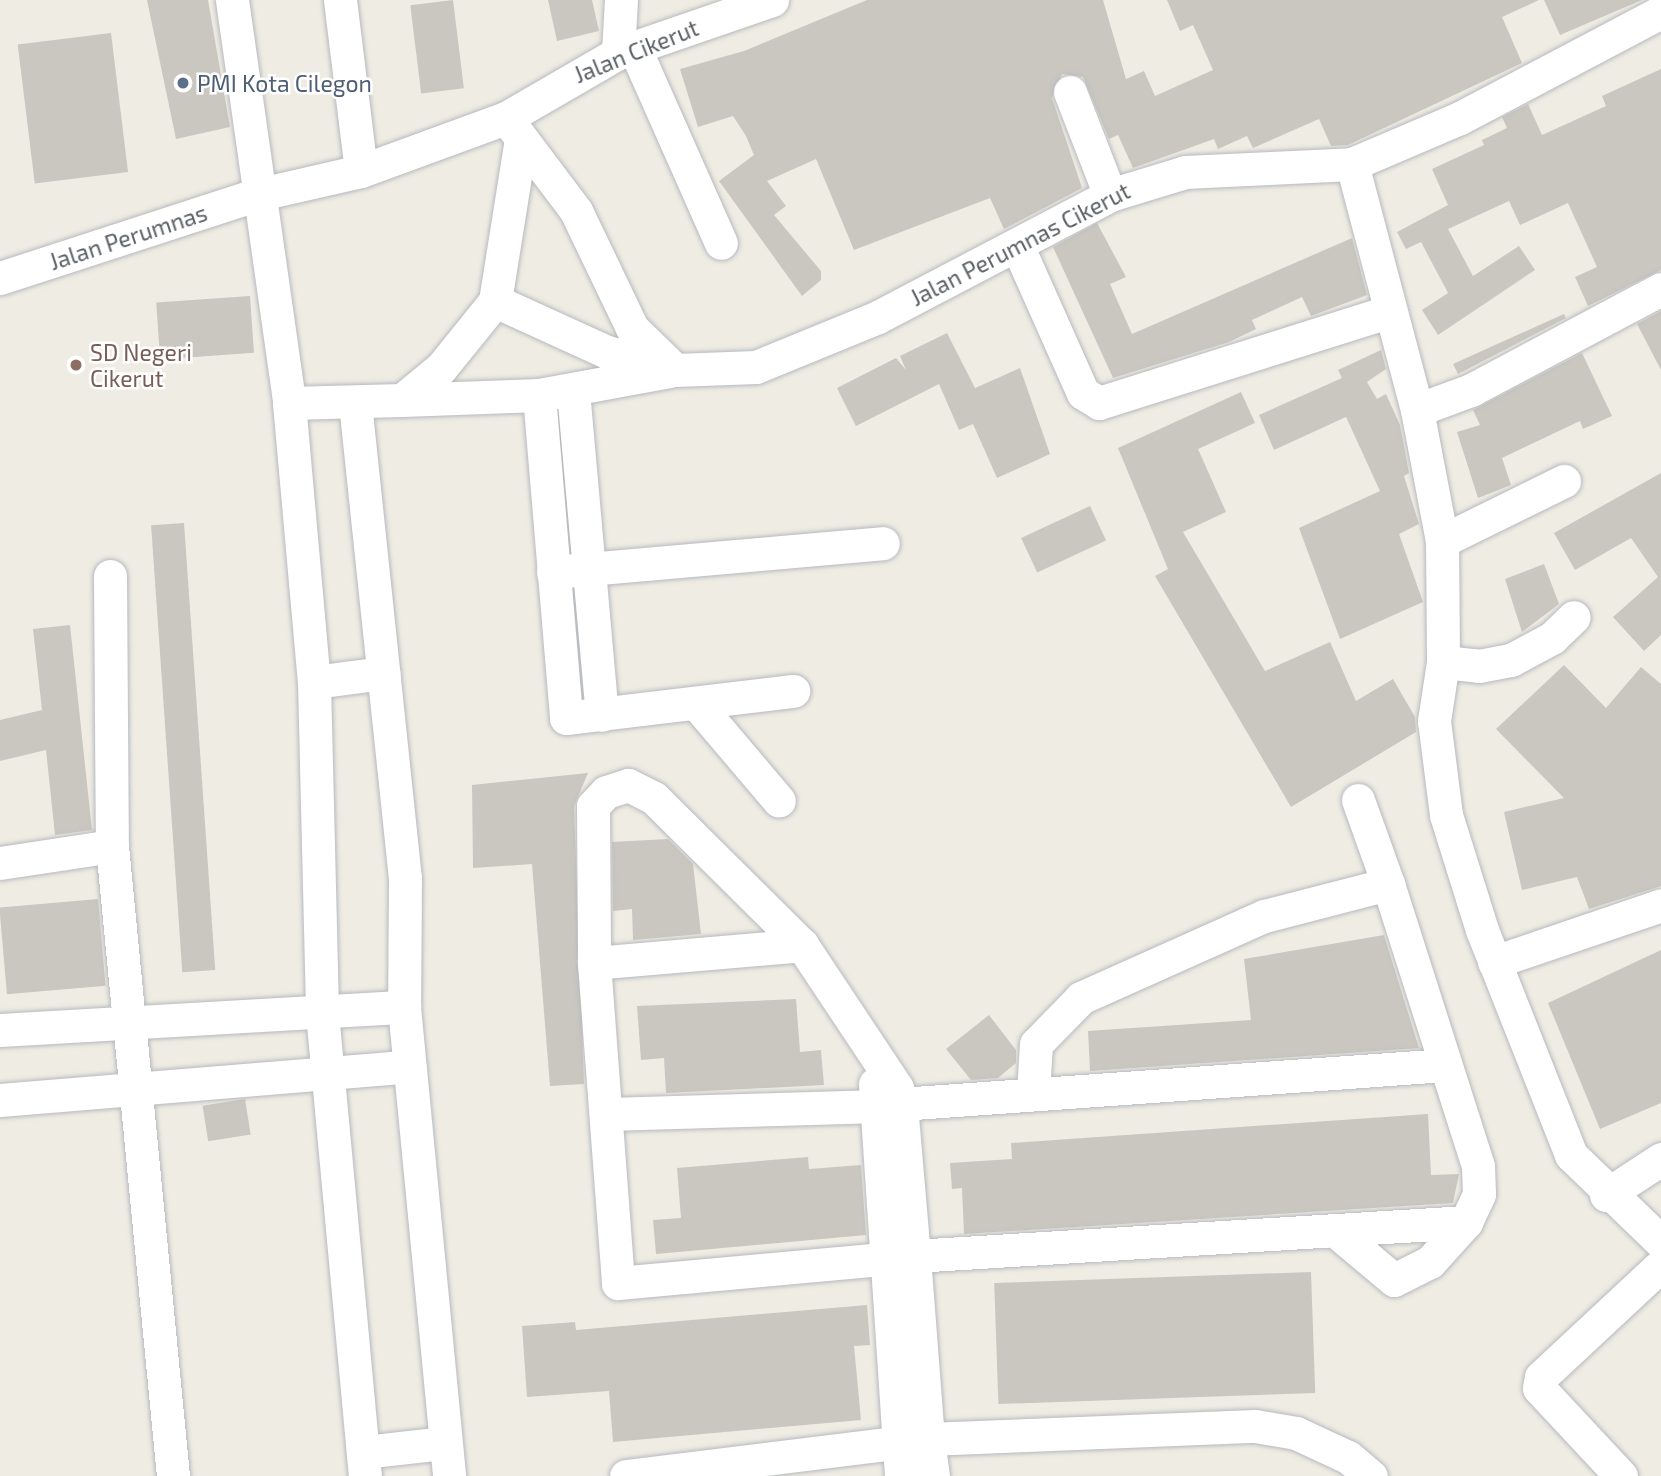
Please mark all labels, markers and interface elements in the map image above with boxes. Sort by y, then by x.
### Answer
street label: Jalan Cikerut [570,13,702,89]
place label: PMI Kota Cilegon [197,69,372,97]
marker: PMI Kota Cilegon [175,75,191,91]
street label: Jalan Perumnas Cikerut [905,177,1135,311]
street label: Jalan Perumnas [46,198,210,276]
place label: SD Negeri Cikerut [90,338,192,392]
marker: SD Negeri Cikerut [68,357,84,373]

